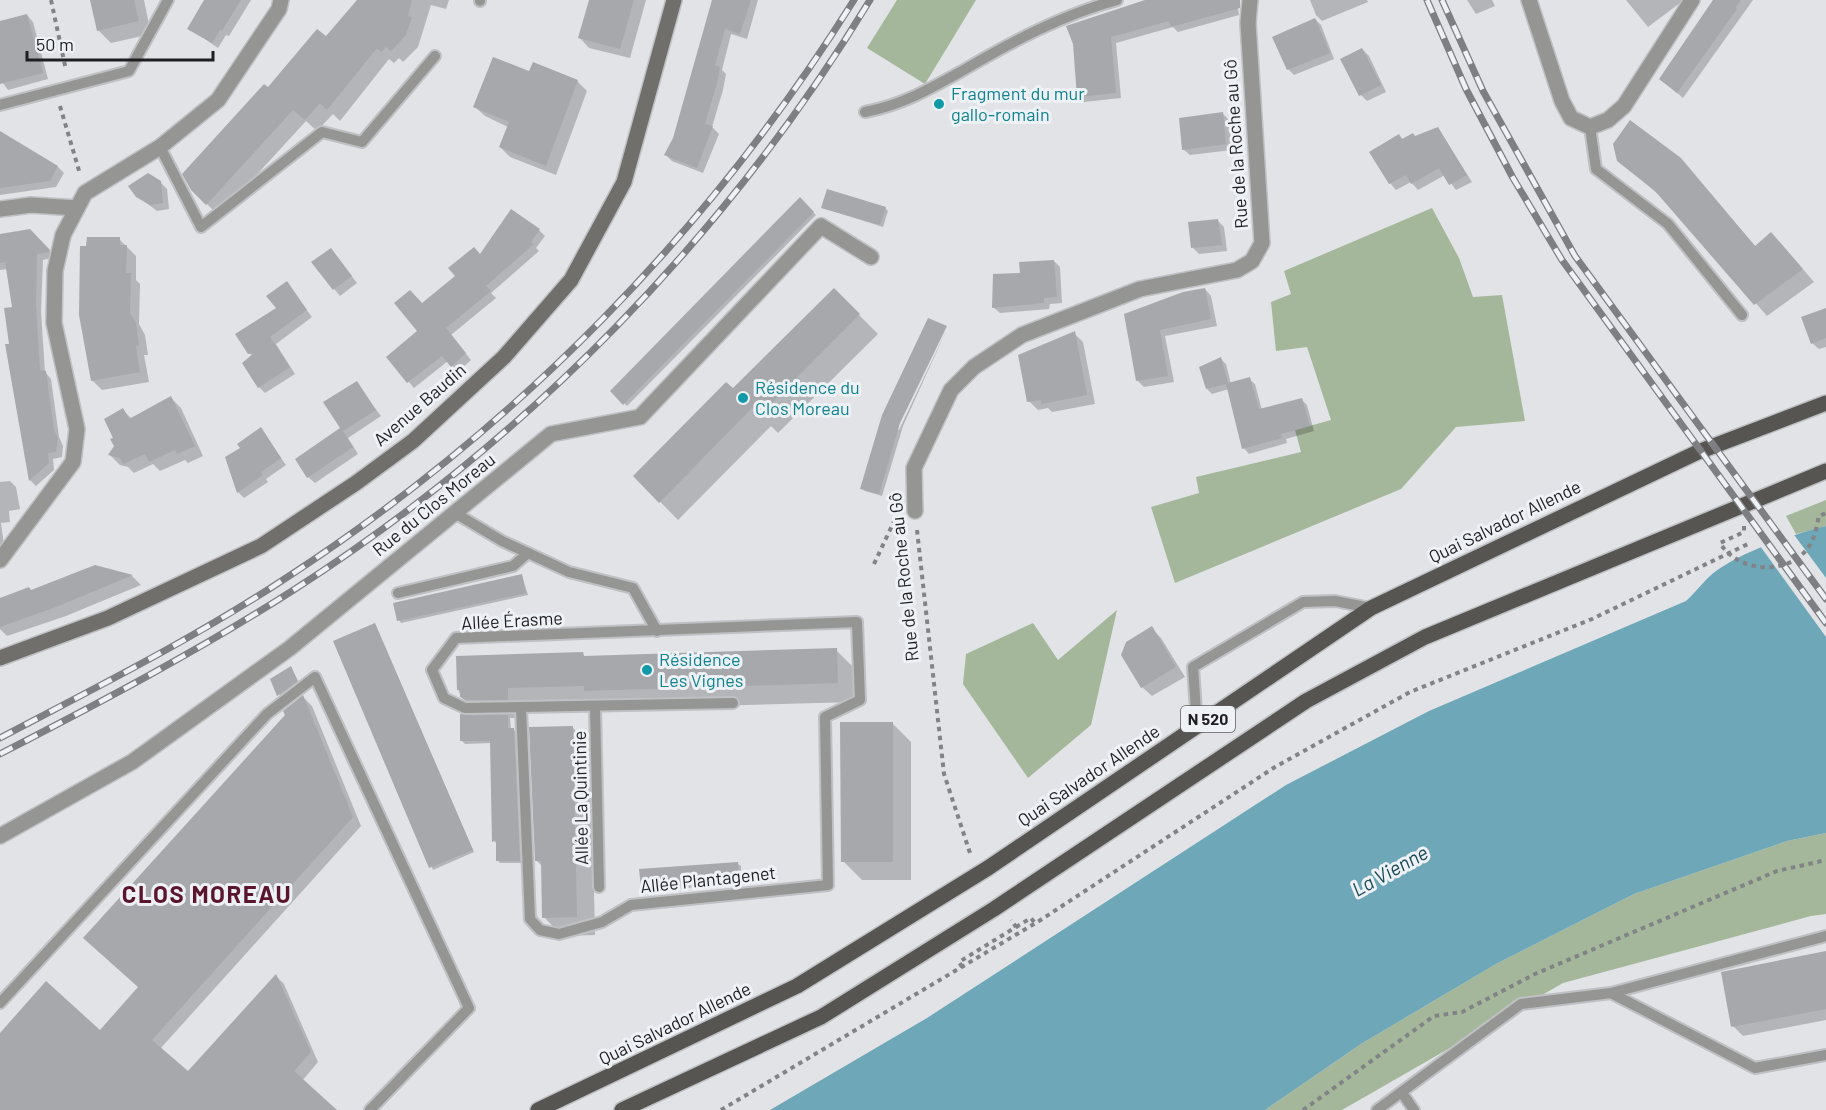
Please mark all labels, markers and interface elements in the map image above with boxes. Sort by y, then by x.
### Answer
scale bar [27,24,213,62]
text: 50 m [36,33,74,55]
street label: Rue de la Roche au Gô [1218,59,1252,230]
place label: Fragment du mur gallo-romain [951,82,1085,125]
marker: Fragment du mur gallo-romain [932,97,946,111]
street label: Avenue Baudin [369,358,470,450]
place label: Résidence du Clos Moreau [755,376,860,419]
marker: Résidence du Clos Moreau [736,391,750,405]
street label: Rue du Clos Moreau [368,448,499,560]
street label: Quai Salvador Allende [1425,475,1584,567]
street label: Rue de la Roche au Gô [883,491,923,663]
street label: Allée Érasme [461,606,563,634]
place label: Résidence Les Vignes [659,648,743,691]
marker: Résidence Les Vignes [640,663,654,677]
road number: N 520 [1181,706,1235,732]
street label: Quai Salvador Allende [1013,720,1164,831]
street label: Allée La Quintinie [568,731,592,865]
water label: La Vienne [1347,839,1432,901]
street label: Allée Plantagenet [639,861,777,897]
district label: CLOS MOREAU [122,879,292,908]
street label: Quai Salvador Allende [595,977,754,1069]

